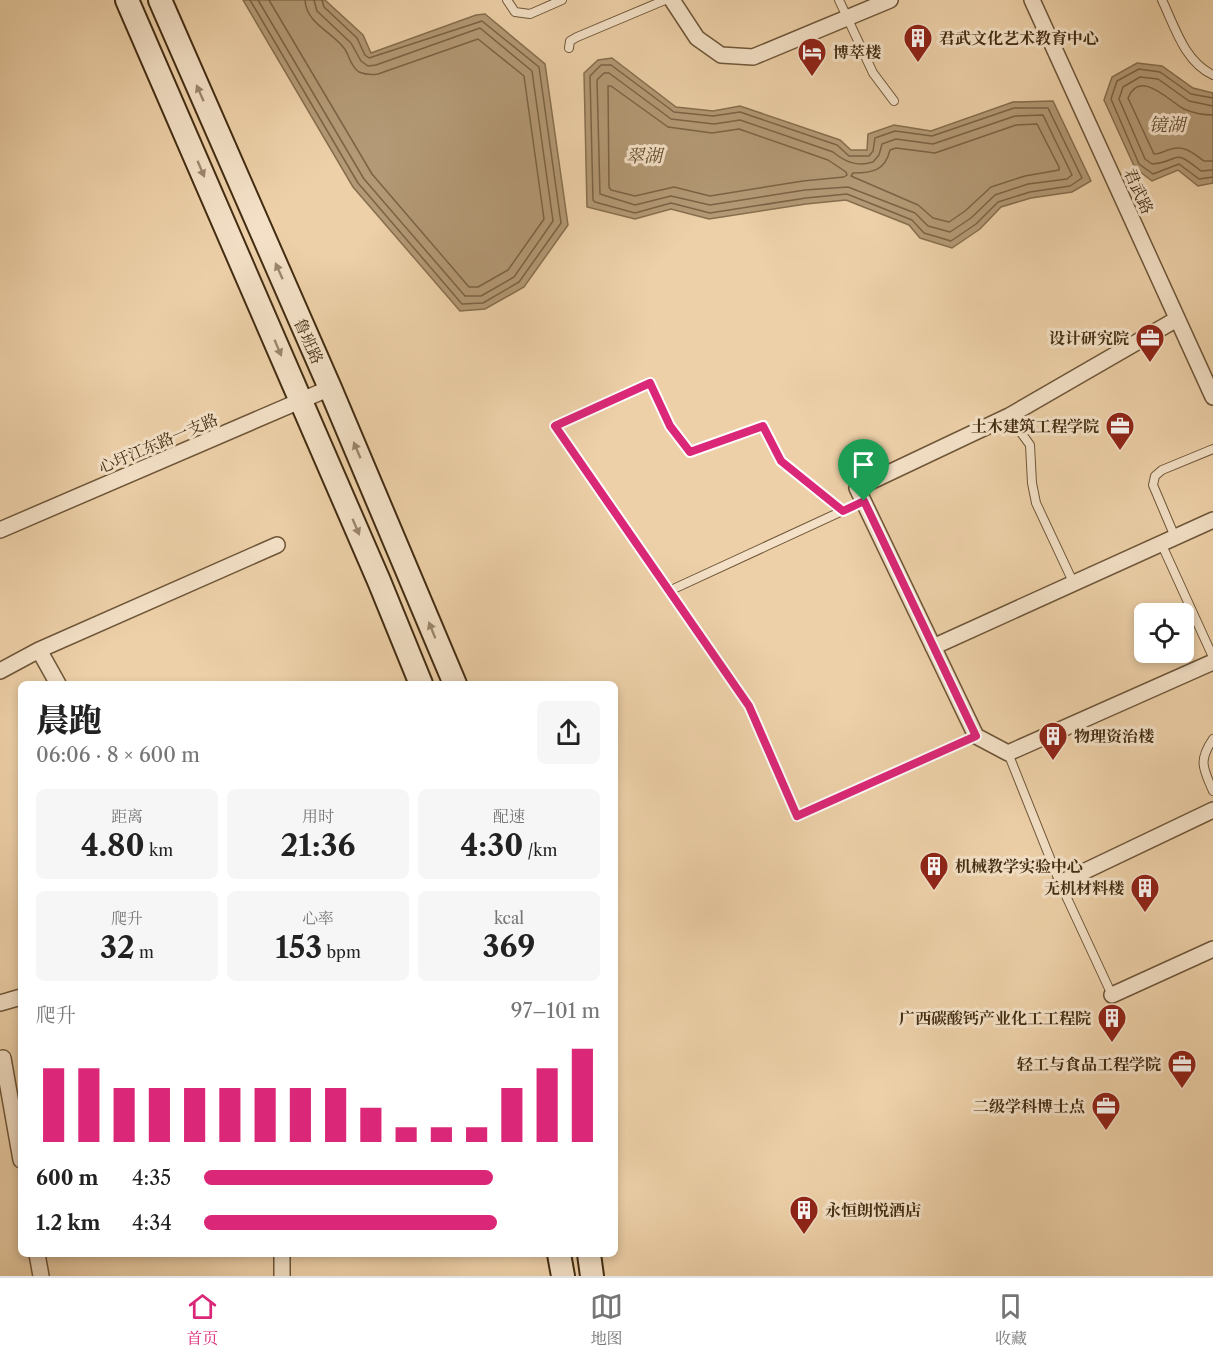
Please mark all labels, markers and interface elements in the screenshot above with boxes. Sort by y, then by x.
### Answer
building icon: 君武文化艺术教育中心 [902,22,934,64]
place label: 君武文化艺术教育中心 [939,28,1099,48]
hotel icon: 博萃楼 [796,36,828,78]
place label: 博萃楼 [833,42,881,62]
one-way arrow [196,84,205,101]
water label: 镜湖 [1149,114,1188,136]
water label: 翠湖 [626,145,665,167]
one-way arrow [196,161,206,179]
street label: 君武路 [1120,165,1158,217]
one-way arrow [274,262,284,280]
street label: 鲁班路 [290,315,328,367]
office icon: 设计研究院 [1134,322,1166,364]
place label: 设计研究院 [1049,328,1129,348]
one-way arrow [274,340,283,357]
street label: 心圩江东路一支路 [95,409,221,477]
office icon: 土木建筑工程学院 [1104,410,1136,452]
place label: 土木建筑工程学院 [971,416,1099,436]
pin [838,439,889,501]
one-way arrow [352,441,361,459]
icon: arrive [847,448,880,481]
one-way arrow [351,519,361,537]
map controls [1134,603,1194,663]
button: locate [1134,603,1194,663]
one-way arrow [427,621,436,639]
text: 晨跑 [36,700,102,741]
button: share [537,701,600,764]
building icon: 物理资治楼 [1037,720,1069,762]
place label: 物理资治楼 [1074,726,1154,746]
text: 06:06 · 8 × 600 m [36,743,200,767]
text: 距离 [111,806,143,826]
text: 用时 [302,806,334,826]
text: 配速 [493,806,525,826]
text: 4.80 [81,827,145,864]
text: 21:36 [280,827,356,864]
text: 4:30 [461,827,523,864]
text: km [145,840,173,860]
text: /km [523,840,557,860]
building icon: 机械教学实验中心 [918,850,950,892]
place label: 机械教学实验中心 [955,856,1083,876]
building icon: 无机材料楼 [1129,872,1161,914]
place label: 无机材料楼 [1044,878,1124,898]
text: 爬升 [111,908,143,928]
text: 心率 [302,908,334,928]
text: kcal [494,908,524,928]
text: 369 [483,928,535,965]
text: 32 [100,929,135,966]
text: 153 [275,929,322,966]
text: m [135,942,154,962]
text: bpm [322,942,361,962]
text: 97–101 m [511,999,600,1023]
building icon: 广西碳酸钙产业化工工程院 [1096,1002,1128,1044]
text: 爬升 [36,1003,76,1027]
place label: 广西碳酸钙产业化工工程院 [899,1008,1091,1028]
office icon: 轻工与食品工程学院 [1166,1048,1198,1090]
place label: 轻工与食品工程学院 [1016,1054,1161,1074]
office icon: 二级学科博士点 [1090,1090,1122,1132]
place label: 二级学科博士点 [973,1096,1085,1116]
text: 600 m [36,1166,98,1190]
text: 4:35 [132,1166,171,1190]
building icon: 永恒朗悦酒店 [788,1194,820,1236]
place label: 永恒朗悦酒店 [825,1200,921,1220]
text: 1.2 km [36,1211,100,1235]
text: 4:34 [132,1211,172,1235]
tab: 首页 [186,1290,219,1349]
tab: 地图 [590,1290,623,1349]
tab: 收藏 [994,1290,1027,1349]

